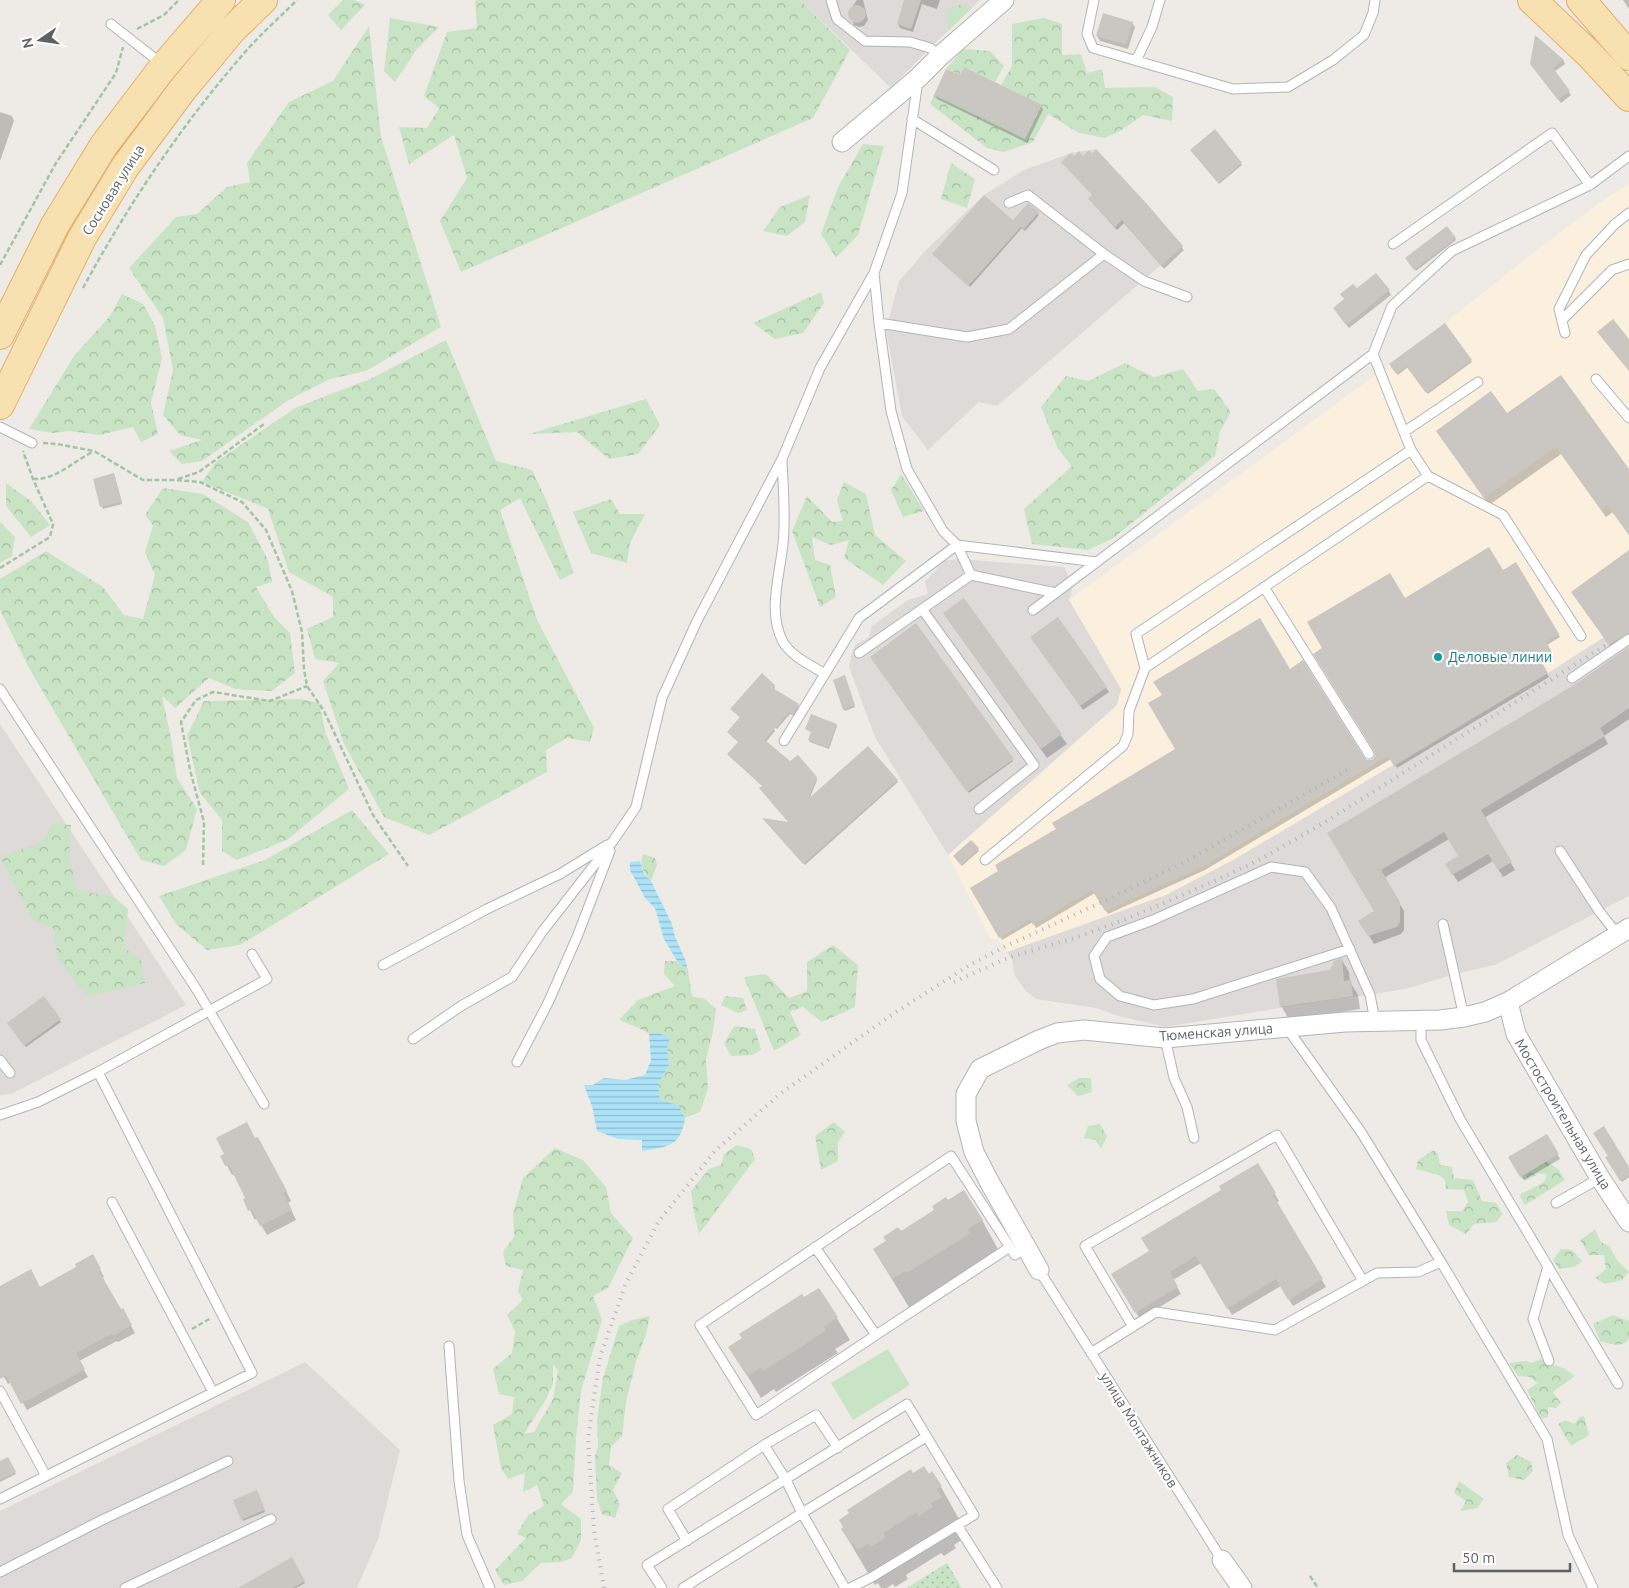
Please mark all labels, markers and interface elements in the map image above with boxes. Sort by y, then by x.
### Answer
north arrow [15,15,65,65]
text: N [18,36,36,50]
street label: Сосновая улица [79,142,147,238]
place label: Деловые линии [1448,649,1552,665]
marker: Деловые линии [1432,651,1444,663]
street label: Тюменская улица [1159,1020,1273,1044]
street label: Мостостроительная улица [1512,1036,1614,1192]
street label: улица Монтажников [1097,1369,1181,1491]
scale bar [1454,1540,1570,1572]
text: 50 m [1462,1549,1495,1566]

